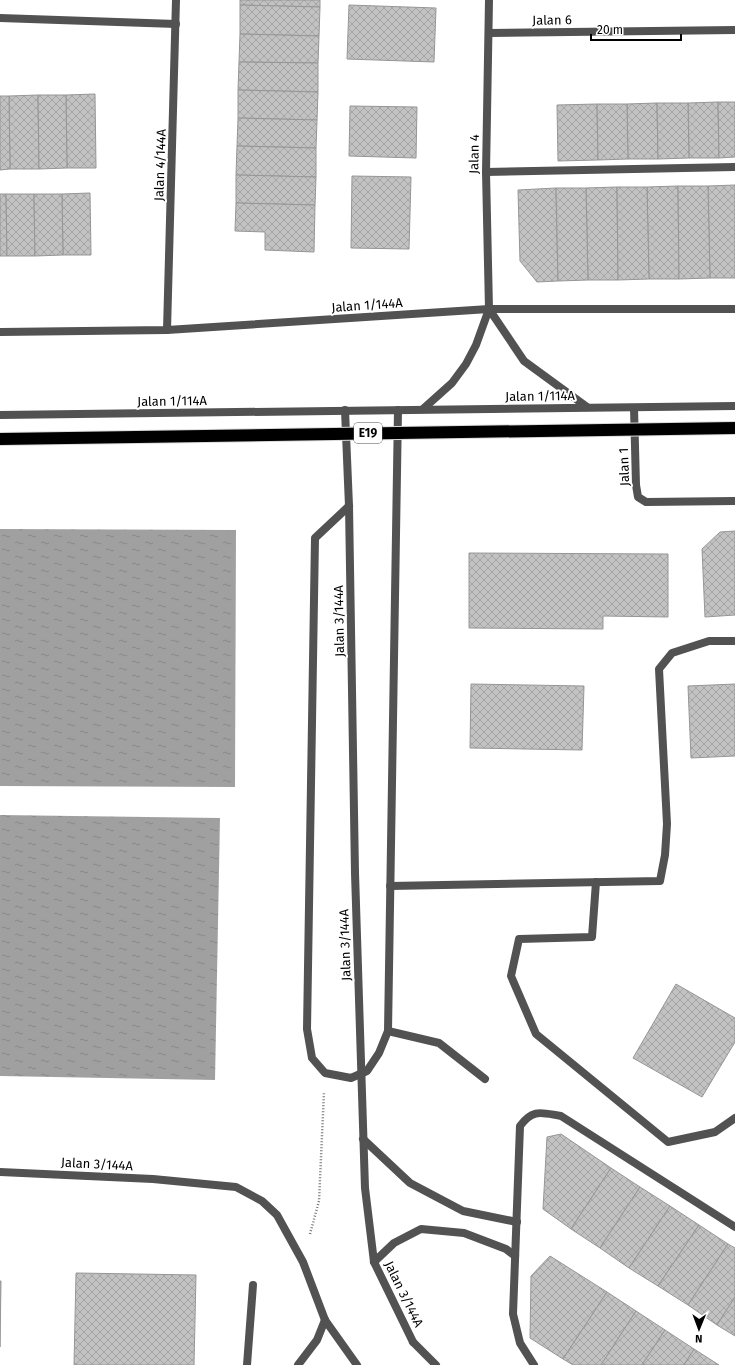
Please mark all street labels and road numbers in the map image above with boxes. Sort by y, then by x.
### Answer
street label: Jalan 6 [532,12,572,28]
street label: Jalan 4/144A [151,128,169,201]
street label: Jalan 4 [466,134,482,174]
street label: Jalan 1/144A [331,295,404,315]
street label: Jalan 1/114A [505,388,576,404]
street label: Jalan 1/114A [137,393,208,409]
road number: E19 [354,423,382,443]
street label: Jalan 1 [616,448,632,486]
street label: Jalan 3/144A [331,584,347,657]
street label: Jalan 3/144A [336,908,354,981]
street label: Jalan 3/144A [61,1155,134,1173]
street label: Jalan 3/144A [381,1258,427,1330]

